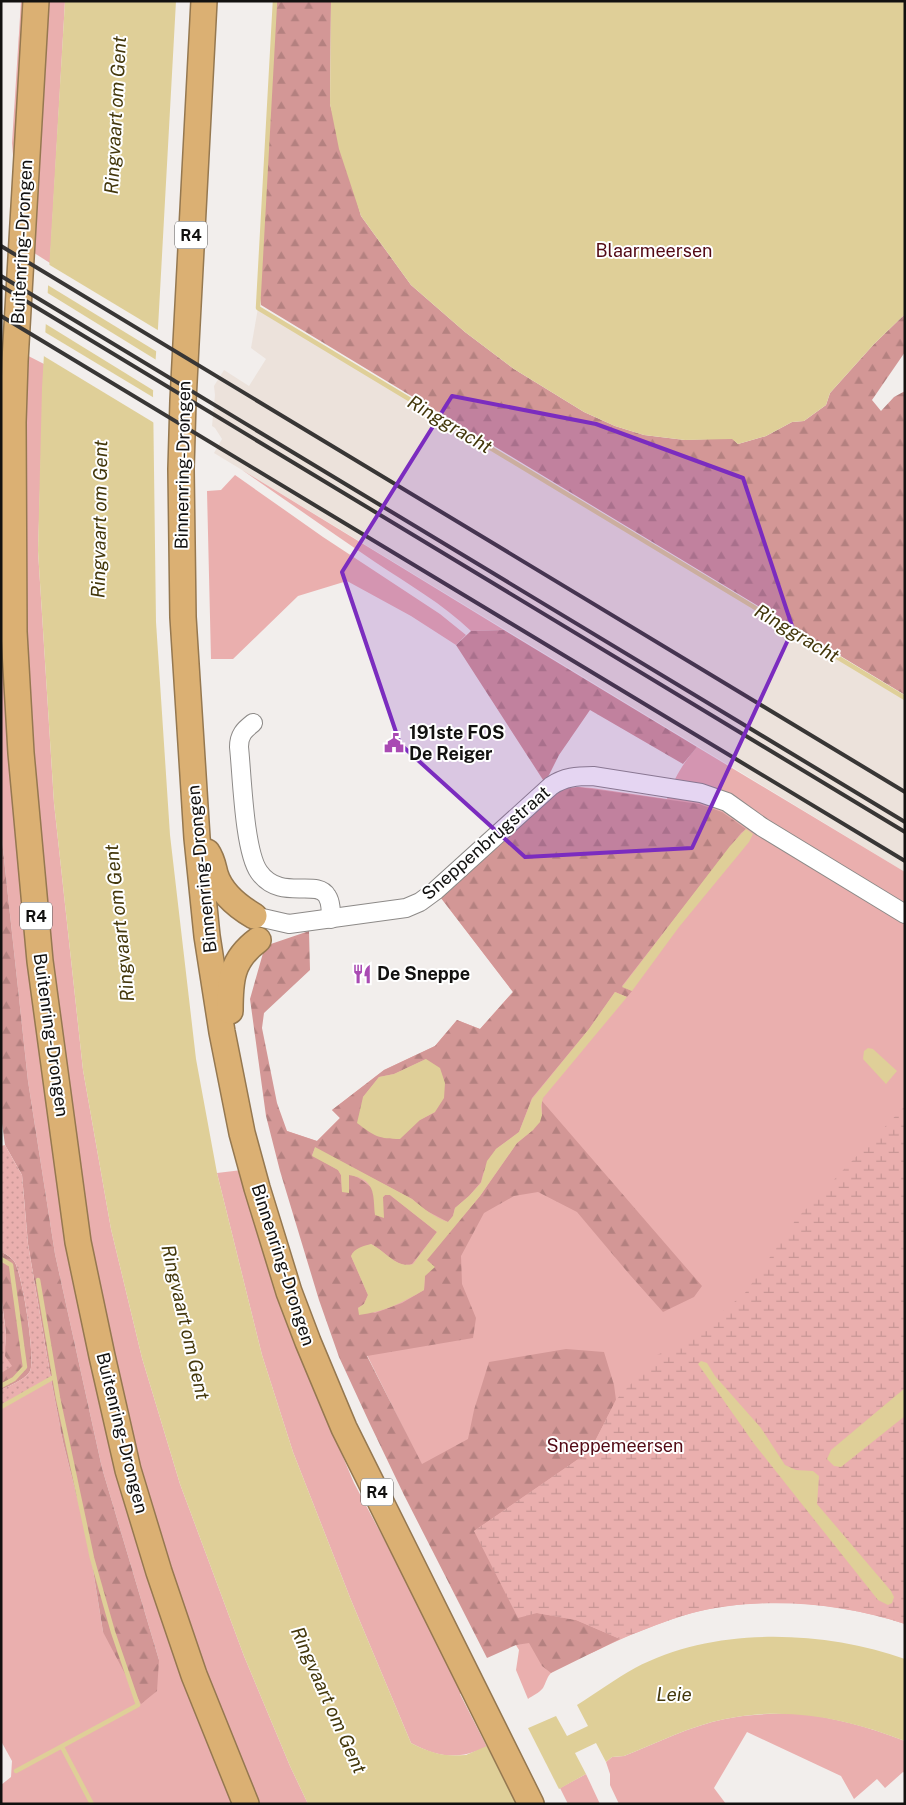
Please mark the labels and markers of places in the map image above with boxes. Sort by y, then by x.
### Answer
place label: 191ste FOS De Reiger [409,722,505,764]
public building icon: 191ste FOS De Reiger [383,732,405,754]
restaurant icon: De Sneppe [351,963,373,985]
place label: De Sneppe [377,963,470,984]

